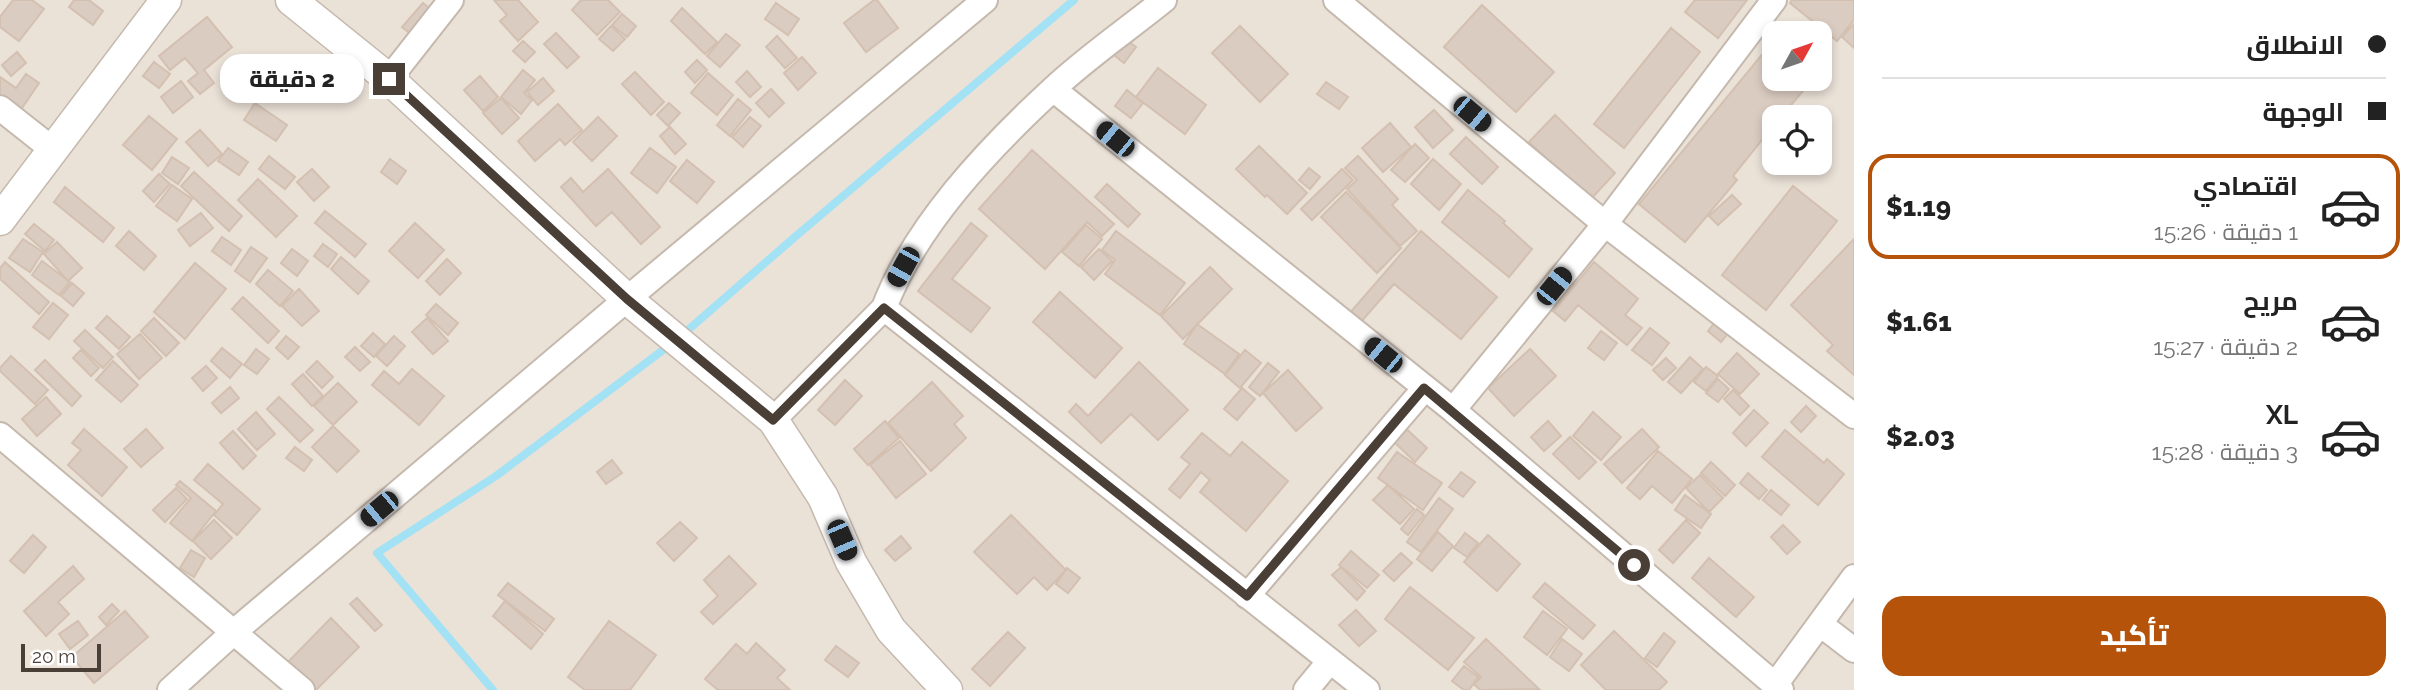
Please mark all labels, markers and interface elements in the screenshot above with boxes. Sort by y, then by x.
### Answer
north arrow [1762,21,1832,91]
map controls [1762,21,1832,175]
text: الانطلاق [2246,30,2344,60]
callout: 2 دقيقة [221,55,364,104]
route end [373,63,405,95]
text: 2 دقيقة [249,65,335,92]
car [1450,92,1495,136]
text: الوجهة [2263,97,2344,127]
button: locate [1762,105,1832,175]
car [1093,118,1138,160]
text: اقتصادي [2193,171,2298,201]
icon: car [2319,175,2382,238]
text: $1.19 [1886,192,1951,222]
text: 1 دقيقة · 15:26 [2154,218,2298,245]
car [884,244,923,290]
car [1533,263,1576,309]
text: مريح [2243,286,2298,316]
icon: car [2319,290,2382,353]
text: $1.61 [1886,307,1952,337]
text: 2 دقيقة · 15:27 [2153,333,2298,360]
car [1361,334,1406,376]
text: XL [2266,400,2298,430]
icon: car [2319,405,2382,468]
text: $2.03 [1886,422,1955,452]
text: 3 دقيقة · 15:28 [2152,438,2298,465]
car [357,487,402,531]
car [825,517,860,563]
route start [1618,549,1650,581]
button: تأكيد [1882,596,2386,676]
scale bar [21,641,102,673]
text: 20 m [32,645,76,667]

